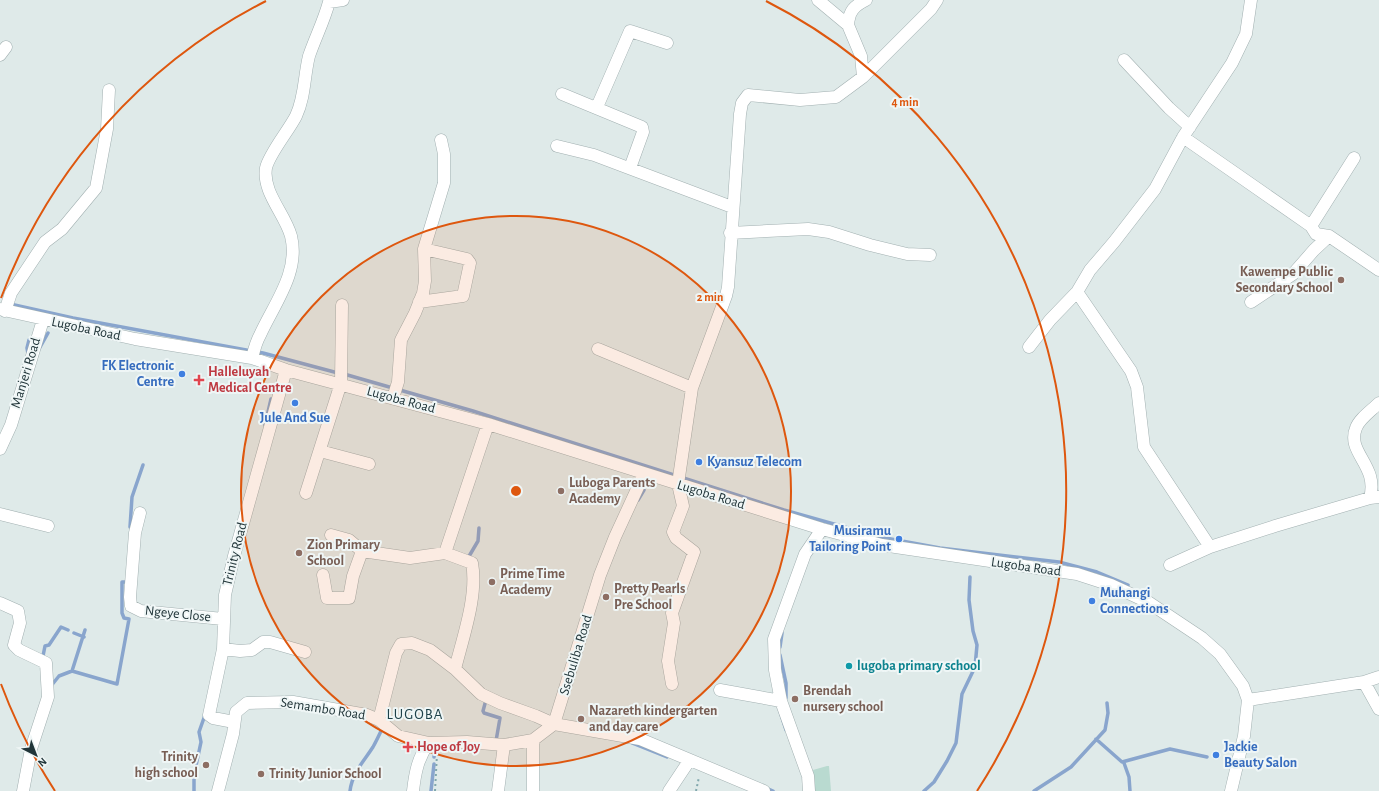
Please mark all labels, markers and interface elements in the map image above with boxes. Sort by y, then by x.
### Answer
text: 4 min [891,96,919,108]
place label: Kawempe Public Secondary School [1236,265,1334,295]
marker: Kawempe Public Secondary School [1336,275,1346,285]
text: 2 min [697,291,723,303]
street label: Lugoba Road [50,315,122,343]
street label: Manjeri Road [9,336,43,410]
place label: FK Electronic Centre [102,359,175,389]
place label: Halleluyah Medical Centre [208,365,292,395]
marker: FK Electronic Centre [177,369,187,379]
marker: Halleluyah Medical Centre [193,374,205,386]
street label: Lugoba Road [365,384,437,416]
marker: Jule And Sue [290,398,300,408]
place label: Jule And Sue [260,411,331,425]
place label: Kyansuz Telecom [707,455,802,469]
marker: Kyansuz Telecom [694,457,704,467]
place label: Luboga Parents Academy [569,476,655,506]
street label: Lugoba Road [675,478,747,512]
centre of rings [509,484,523,498]
marker: Luboga Parents Academy [556,486,566,496]
street label: Trinity Road [220,521,250,587]
place label: Musiramu Tailoring Point [809,524,892,554]
marker: Musiramu Tailoring Point [894,534,904,544]
place label: Zion Primary School [307,538,381,568]
marker: Zion Primary School [294,548,304,558]
street label: Lugoba Road [990,555,1062,579]
place label: Prime Time Academy [500,567,565,597]
marker: Prime Time Academy [487,577,497,587]
place label: Pretty Pearls Pre School [614,582,685,612]
place label: Muhangi Connections [1100,586,1169,616]
marker: Pretty Pearls Pre School [601,592,611,602]
marker: Muhangi Connections [1087,596,1097,606]
street label: Ngeye Close [144,604,212,624]
street label: Ssebuliba Road [557,613,595,697]
place label: lugoba primary school [857,659,981,673]
marker: lugoba primary school [844,661,854,671]
place label: Brendah nursery school [803,684,884,714]
marker: Brendah nursery school [790,694,800,704]
street label: Semambo Road [280,695,366,723]
place label: Nazareth kindergarten and day care [589,704,717,734]
district label: LUGOBA [387,707,443,722]
marker: Nazareth kindergarten and day care [576,714,586,724]
north arrow [16,735,56,775]
place label: Hope of Joy [417,740,481,754]
place label: Jackie Beauty Salon [1224,740,1297,770]
marker: Hope of Joy [402,741,414,753]
place label: Trinity high school [135,750,199,780]
marker: Jackie Beauty Salon [1211,750,1221,760]
text: N [36,755,49,769]
marker: Trinity high school [201,760,211,770]
place label: Trinity Junior School [269,767,382,781]
marker: Trinity Junior School [256,769,266,779]

